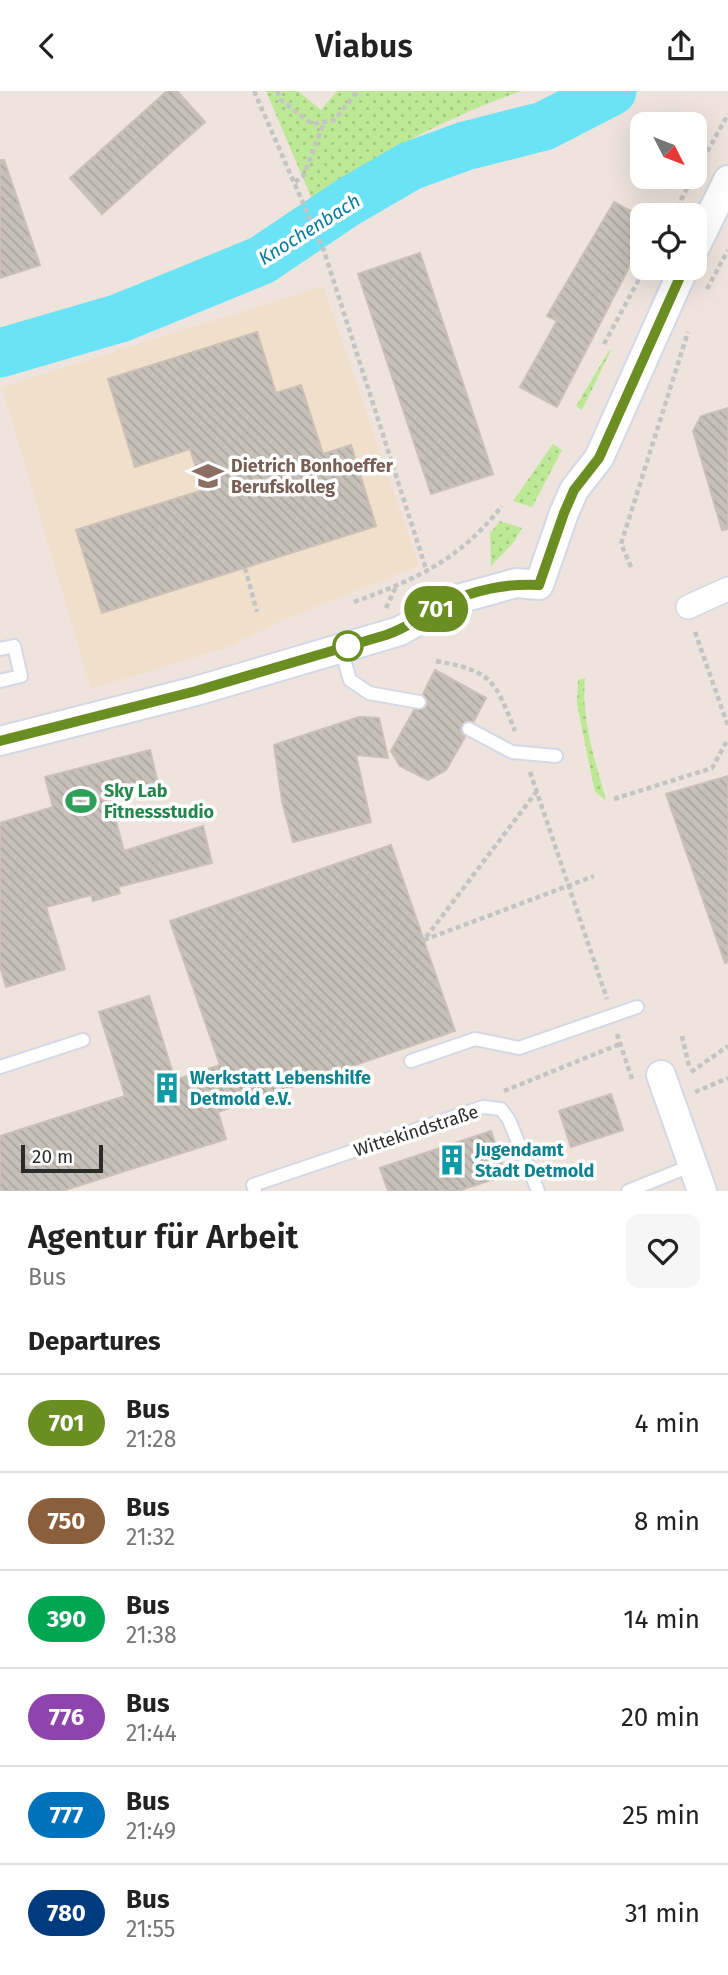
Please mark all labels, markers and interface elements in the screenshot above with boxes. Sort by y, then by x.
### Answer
icon: back [28,27,66,65]
text: Viabus [315,27,413,65]
icon: share [662,27,700,65]
north arrow [630,112,707,189]
map controls [630,112,707,280]
water label: Knochenbach [254,189,364,270]
button: locate [630,203,707,280]
place label: Dietrich Bonhoeffer Berufskolleg [231,455,394,498]
school or university icon: Dietrich Bonhoeffer Berufskolleg [191,459,225,493]
line badge: 701 [396,586,476,632]
text: 701 [418,595,454,623]
unlabelled marker [333,631,363,661]
place label: Sky Lab Fitnessstudio [104,780,214,823]
sports icon: Sky Lab Fitnessstudio [64,784,98,818]
place label: Werkstatt Lebenshilfe Detmold e.V. [190,1067,371,1110]
building icon: Werkstatt Lebenshilfe Detmold e.V. [150,1071,184,1105]
street label: Wittekindstraße [351,1101,481,1161]
place label: Jugendamt Stadt Detmold [474,1139,594,1182]
scale bar [21,1142,103,1174]
building icon: Jugendamt Stadt Detmold [435,1143,469,1177]
text: 20 m [32,1145,73,1168]
button: heart [626,1214,700,1288]
text: Agentur für Arbeit [28,1217,298,1257]
text: Bus [28,1263,66,1291]
text: Departures [28,1326,161,1357]
text: Bus [126,1394,169,1425]
text: 4 min [634,1408,700,1439]
text: 701 [49,1409,84,1437]
text: 21:28 [126,1425,176,1453]
text: Bus [126,1492,169,1523]
text: 8 min [634,1506,700,1537]
text: 750 [48,1507,85,1535]
text: 21:32 [126,1523,175,1551]
text: Bus [126,1590,169,1621]
text: 14 min [623,1604,700,1635]
text: 390 [47,1605,86,1633]
text: 21:38 [126,1621,177,1649]
text: Bus [126,1688,169,1719]
text: 20 min [621,1702,700,1733]
text: 776 [49,1703,84,1731]
text: 21:44 [126,1719,177,1747]
text: Bus [126,1786,169,1817]
text: 25 min [622,1800,700,1831]
text: 777 [50,1801,83,1829]
text: 21:49 [126,1817,176,1845]
text: Bus [126,1884,169,1915]
text: 31 min [625,1898,700,1929]
text: 780 [47,1899,86,1927]
text: 21:55 [126,1915,175,1943]

